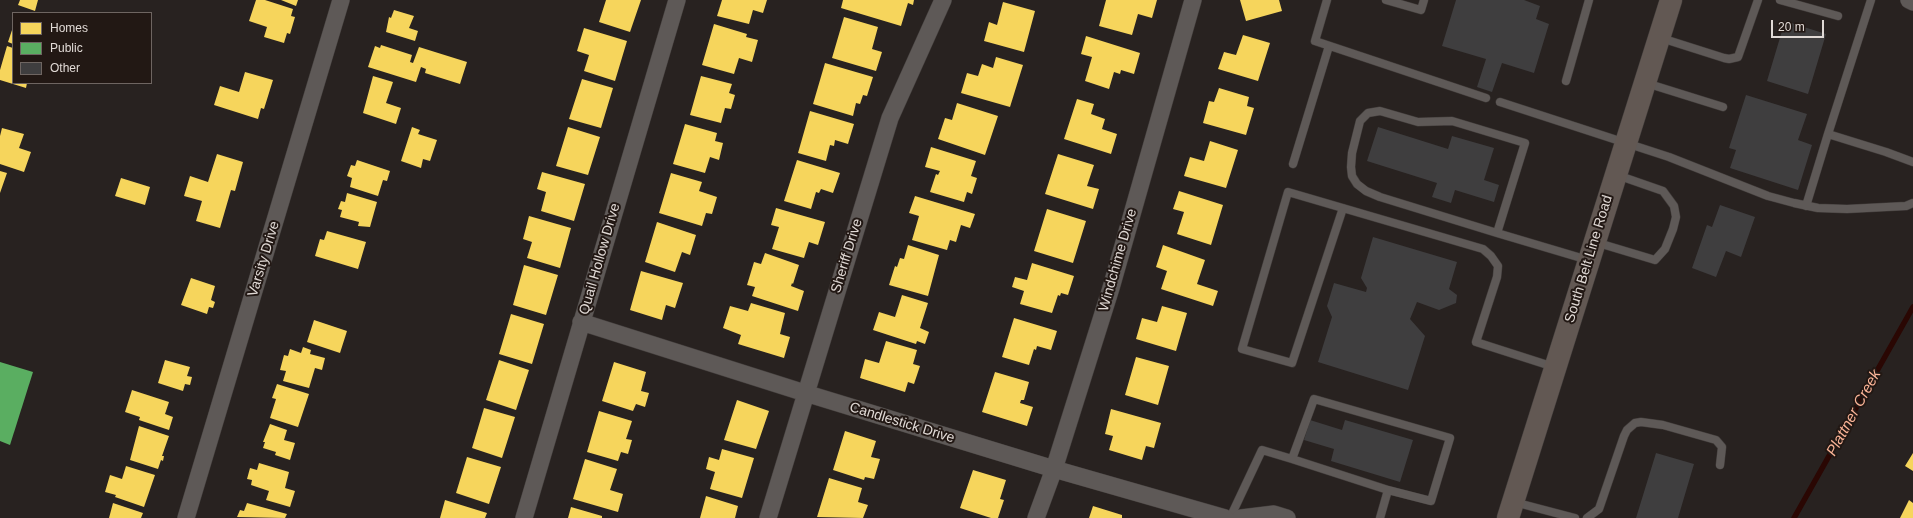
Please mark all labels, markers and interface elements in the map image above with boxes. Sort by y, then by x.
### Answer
legend [12,12,152,84]
scale bar [1773,12,1826,38]
text: 20 m [1778,20,1805,34]
text: Homes [50,21,88,35]
text: Public [50,41,83,55]
text: Other [50,61,80,75]
street label: South Belt Line Road [1562,193,1616,325]
street label: Quail Hollow Drive [576,201,624,317]
street label: Windchime Drive [1095,207,1141,313]
street label: Sheriff Drive [828,217,866,295]
street label: Varsity Drive [245,219,283,299]
water label: Plattner Creek [1823,367,1885,459]
street label: Candlestick Drive [847,399,957,447]

